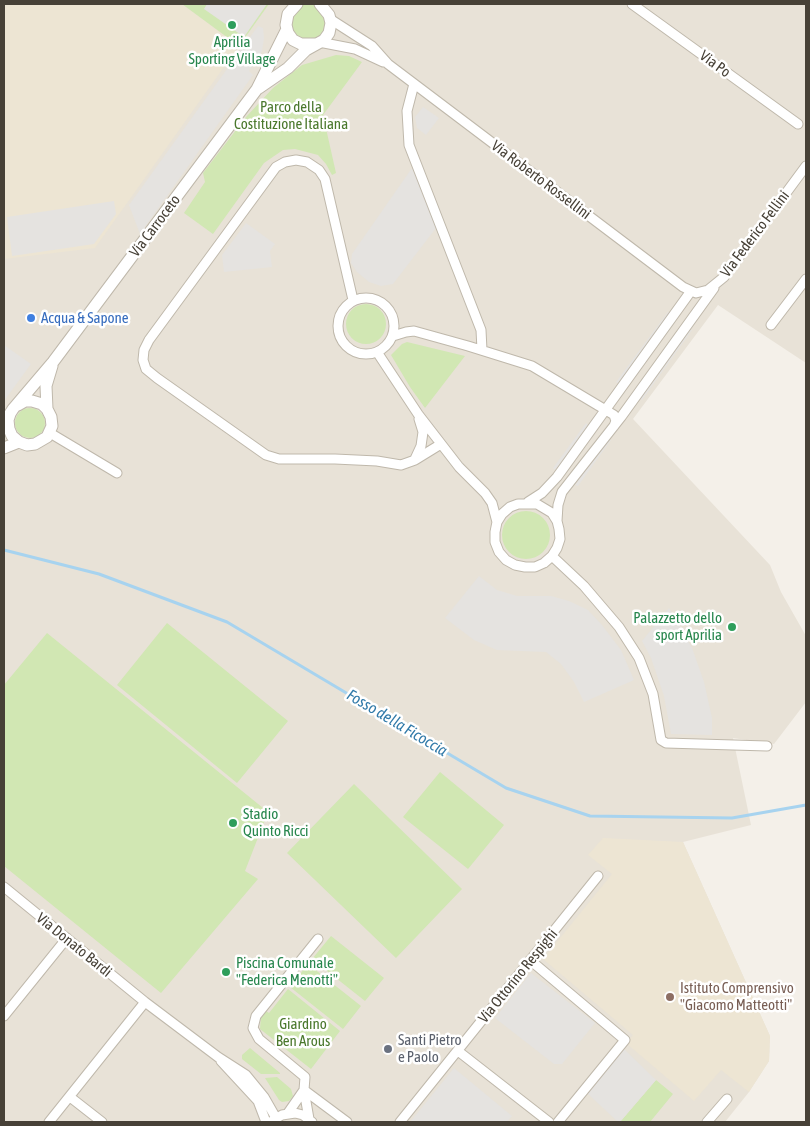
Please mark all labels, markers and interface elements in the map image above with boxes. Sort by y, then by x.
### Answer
marker: Aprilia Sporting Village [226,19,238,31]
place label: Aprilia Sporting Village [189,33,275,68]
street label: Via Po [696,47,734,81]
park label: Parco della Costituzione Italiana [234,98,348,133]
street label: Via Roberto Rossellini [488,137,594,223]
street label: Via Federico Fellini [717,187,793,281]
street label: Via Carroceto [126,191,184,261]
place label: Acqua & Sapone [41,309,129,327]
marker: Acqua & Sapone [25,312,37,324]
place label: Palazzetto dello sport Aprilia [633,609,722,644]
marker: Palazzetto dello sport Aprilia [726,621,738,633]
water label: Fosso della Ficoccia [343,685,451,761]
place label: Stadio Quinto Ricci [243,805,309,840]
marker: Stadio Quinto Ricci [227,817,239,829]
street label: Via Donato Bardi [33,909,115,981]
street label: Via Ottorino Respighi [475,925,561,1027]
place label: Piscina Comunale "Federica Menotti" [236,954,338,989]
marker: Piscina Comunale "Federica Menotti" [220,966,232,978]
place label: Istituto Comprensivo "Giacomo Matteotti" [680,979,794,1014]
marker: Istituto Comprensivo "Giacomo Matteotti" [664,991,676,1003]
park label: Giardino Ben Arous [276,1015,330,1050]
place label: Santi Pietro e Paolo [398,1031,461,1066]
marker: Santi Pietro e Paolo [382,1043,394,1055]

